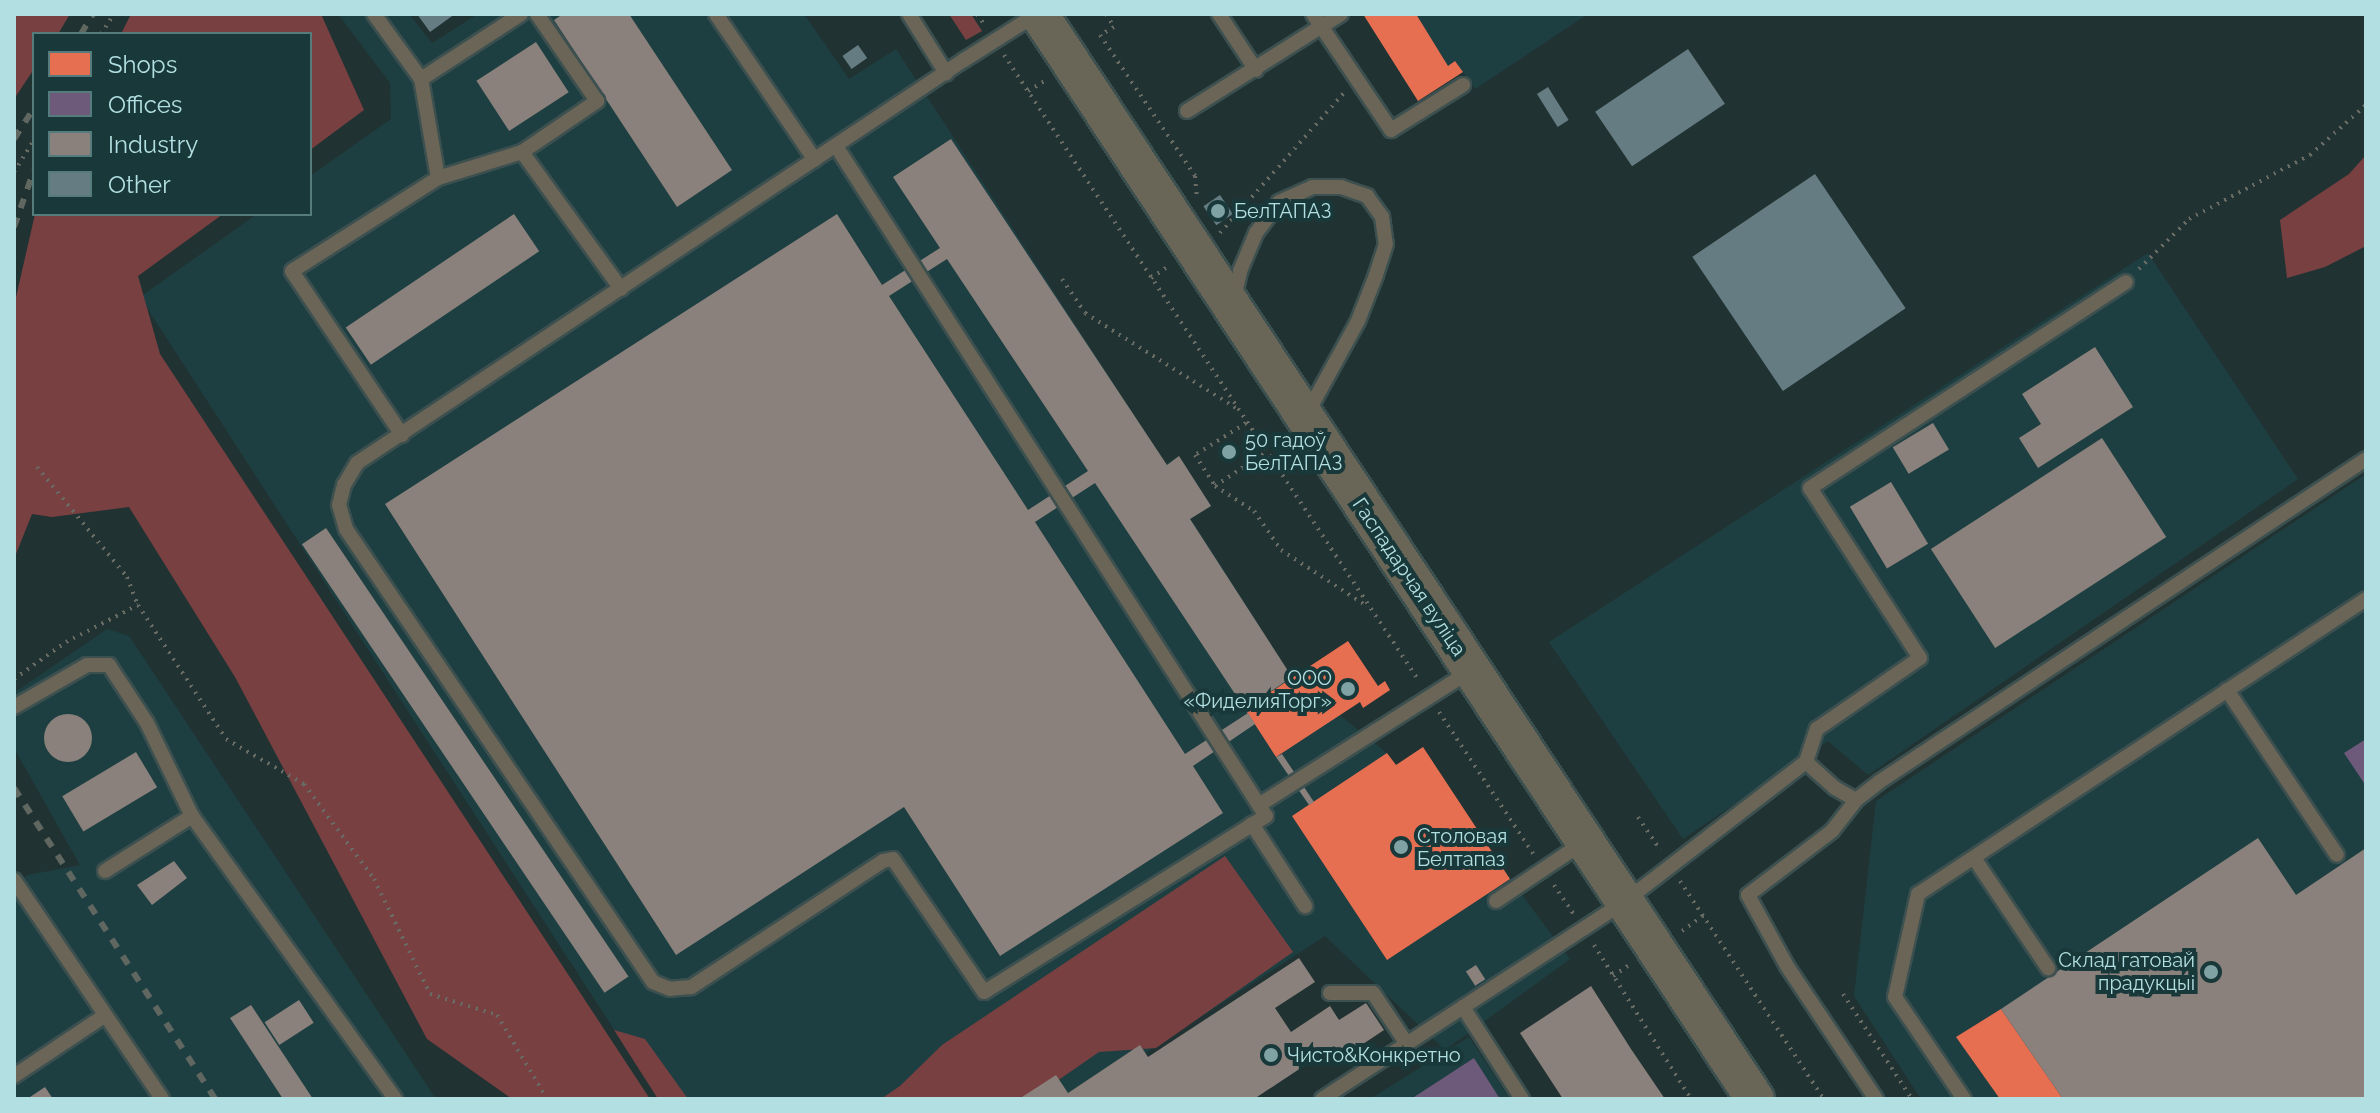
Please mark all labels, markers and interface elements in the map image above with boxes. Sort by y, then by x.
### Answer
legend [32,32,312,216]
text: Shops [108,50,177,79]
text: Offices [108,90,182,119]
text: Industry [108,130,198,159]
text: Other [108,170,171,199]
place label: БелТАПАЗ [1234,199,1331,223]
marker: БелТАПАЗ [1209,202,1227,220]
place label: 50 гадоў БелТАПАЗ [1245,428,1342,475]
marker: 50 гадоў БелТАПАЗ [1220,443,1238,461]
street label: Гаспадарчая вуліца [1347,493,1471,661]
place label: ООО «ФиделияТорг» [1184,666,1332,713]
marker: ООО «ФиделияТорг» [1339,680,1357,698]
place label: Столовая Белтапаз [1417,824,1507,871]
marker: Столовая Белтапаз [1392,838,1410,856]
place label: Склад гатовай прадукцыі [2058,948,2195,995]
marker: Склад гатовай прадукцыі [2202,963,2220,981]
place label: Чисто&Конкретно [1287,1043,1461,1067]
marker: Чисто&Конкретно [1262,1046,1280,1064]

